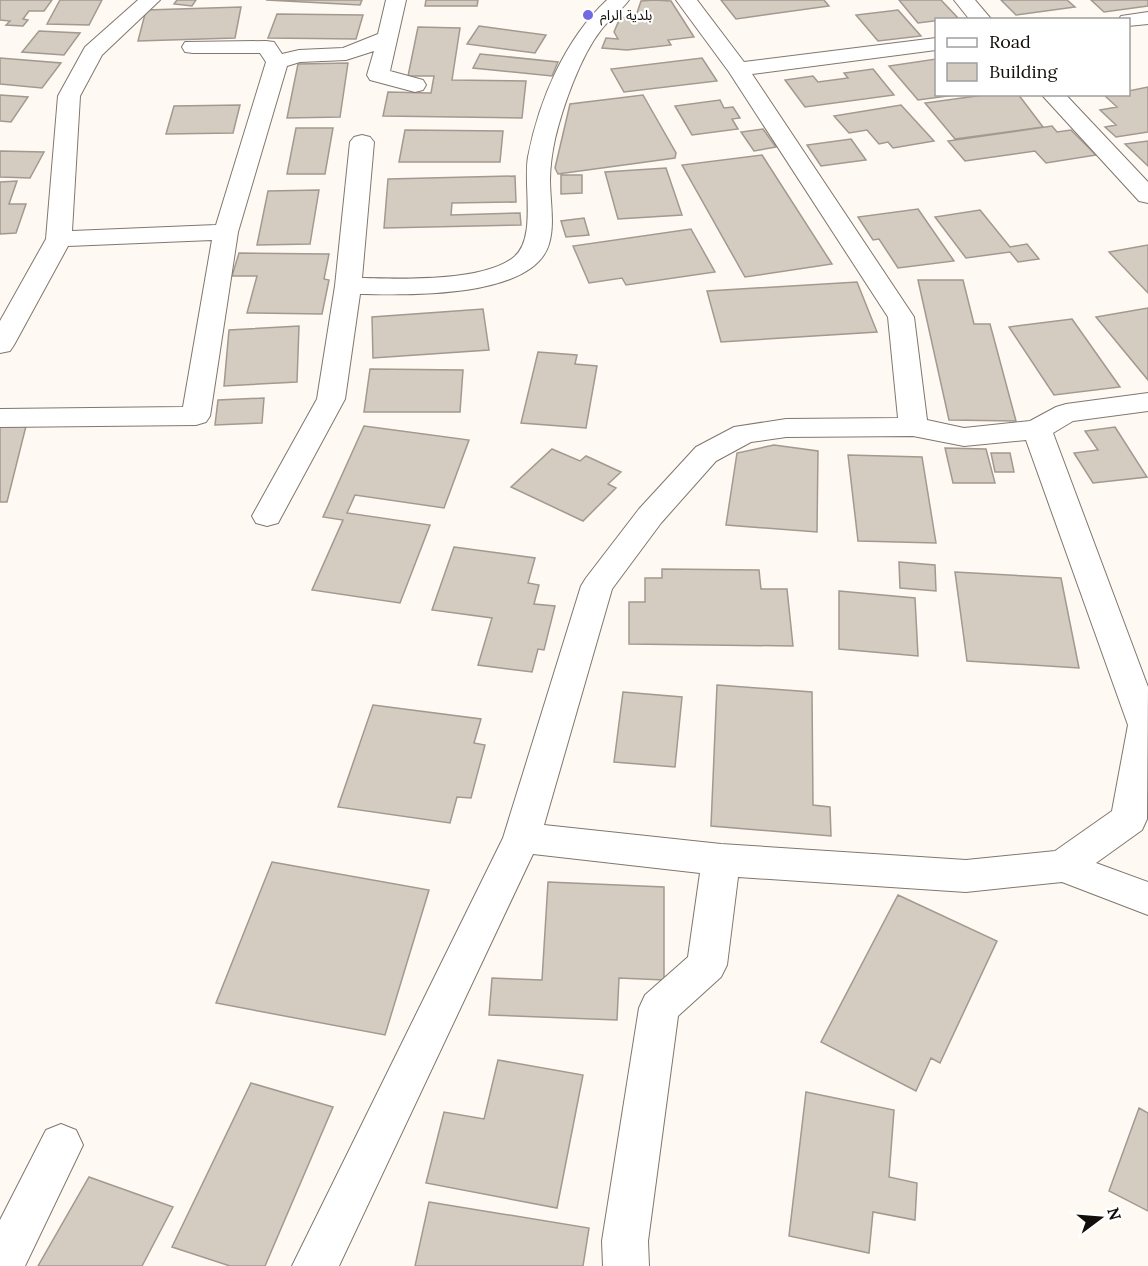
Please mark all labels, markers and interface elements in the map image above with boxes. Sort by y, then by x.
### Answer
place label: بلدية الرام [600,6,653,26]
marker: بلدية الرام [581,8,595,22]
legend [935,18,1130,96]
text: Road [989,30,1031,53]
text: Building [989,60,1059,83]
north arrow [1070,1188,1130,1248]
text: N [1103,1205,1126,1223]

